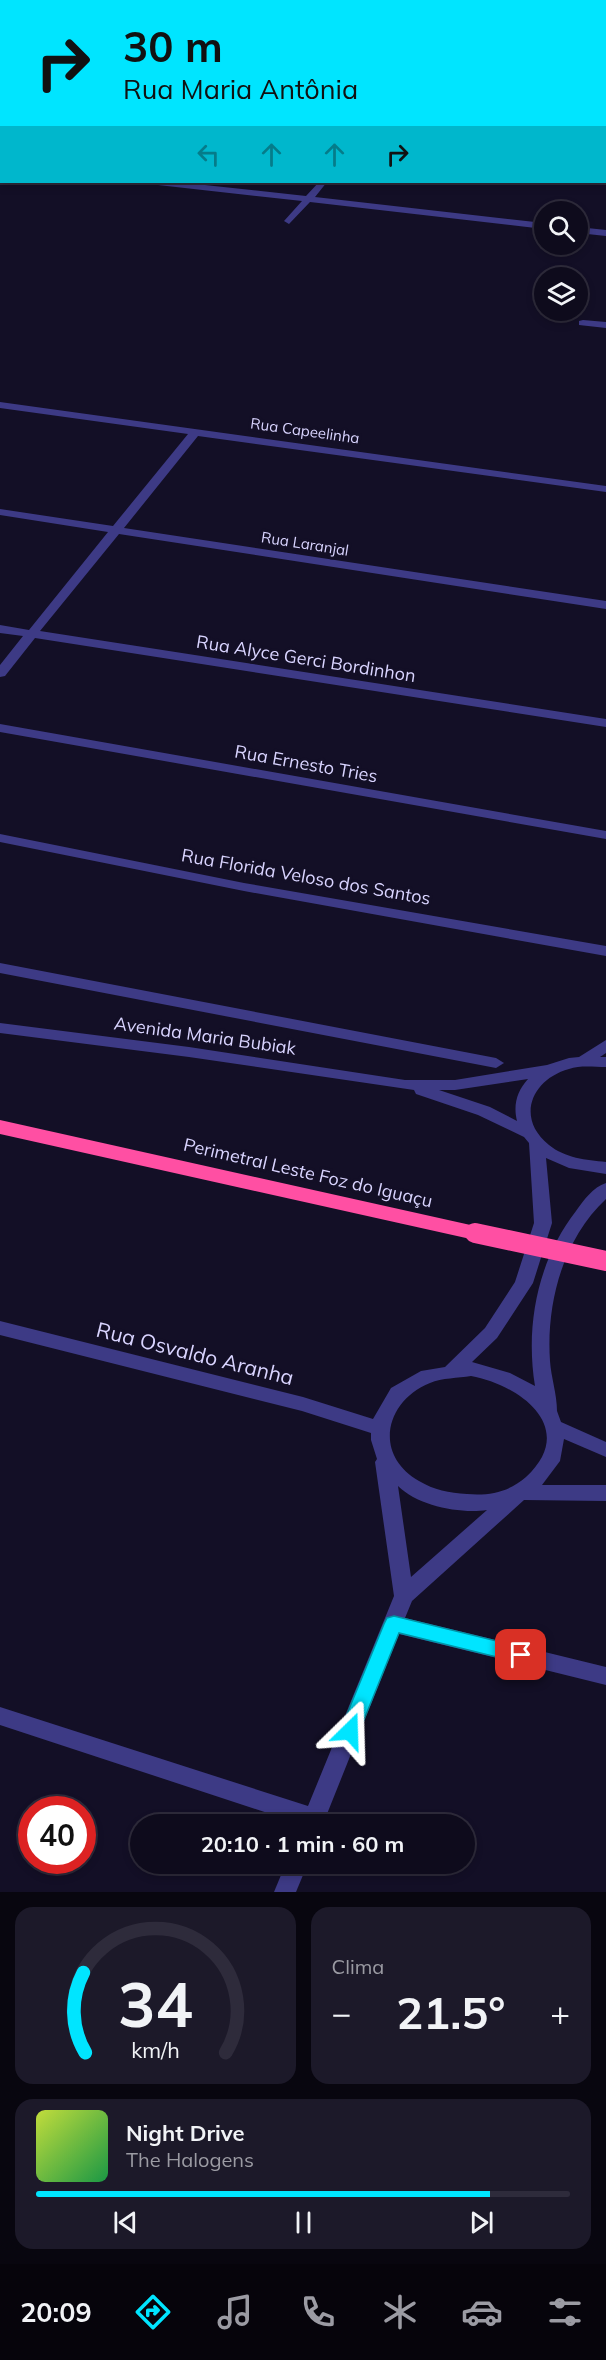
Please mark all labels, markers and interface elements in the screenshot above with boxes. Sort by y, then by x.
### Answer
text: 30 m [123,20,223,73]
icon: right [24,24,102,102]
text: Rua Maria Antônia [123,72,358,106]
icon: left [192,138,225,171]
icon: ahead [255,138,288,171]
icon: ahead [318,138,351,171]
icon: right [381,138,414,171]
map controls [534,201,588,321]
button: search [534,201,588,255]
button: layers [534,267,588,321]
street label: Rua Capeelinha [249,413,361,448]
street label: Rua Laranjal [260,527,350,560]
street label: Rua Alyce Gerci Bordinhon [195,630,417,687]
street label: Rua Ernesto Tries [233,740,379,787]
street label: Rua Florida Veloso dos Santos [180,843,433,910]
street label: Avenida Maria Bubiak [113,1011,298,1060]
street label: Perimetral Leste Foz do Iguaçu [181,1133,435,1212]
street label: Rua Osvaldo Aranha [94,1316,297,1390]
pin [495,1629,546,1680]
icon: arrive [504,1638,537,1671]
position arrow [318,1699,382,1763]
speed limit sign: 40 [18,1796,96,1874]
text: 20:10 · 1 min · 60 m [201,1830,404,1858]
text: Clima [332,1954,384,1979]
text: 34 [118,1964,193,2043]
text: 21.5° [396,1984,505,2040]
text: − [332,1992,351,2033]
text: + [550,1992,570,2033]
text: km/h [131,2036,179,2063]
text: Night Drive [126,2119,245,2147]
text: The Halogens [126,2147,254,2172]
icon: previous [109,2206,142,2239]
icon: pause [287,2206,320,2239]
icon: next [465,2206,498,2239]
icon: directions [132,2291,174,2333]
icon: music [214,2291,256,2333]
icon: phone [297,2291,339,2333]
icon: climate [379,2291,421,2333]
icon: car [461,2291,503,2333]
icon: filters [544,2291,586,2333]
text: 20:09 [20,2295,92,2329]

